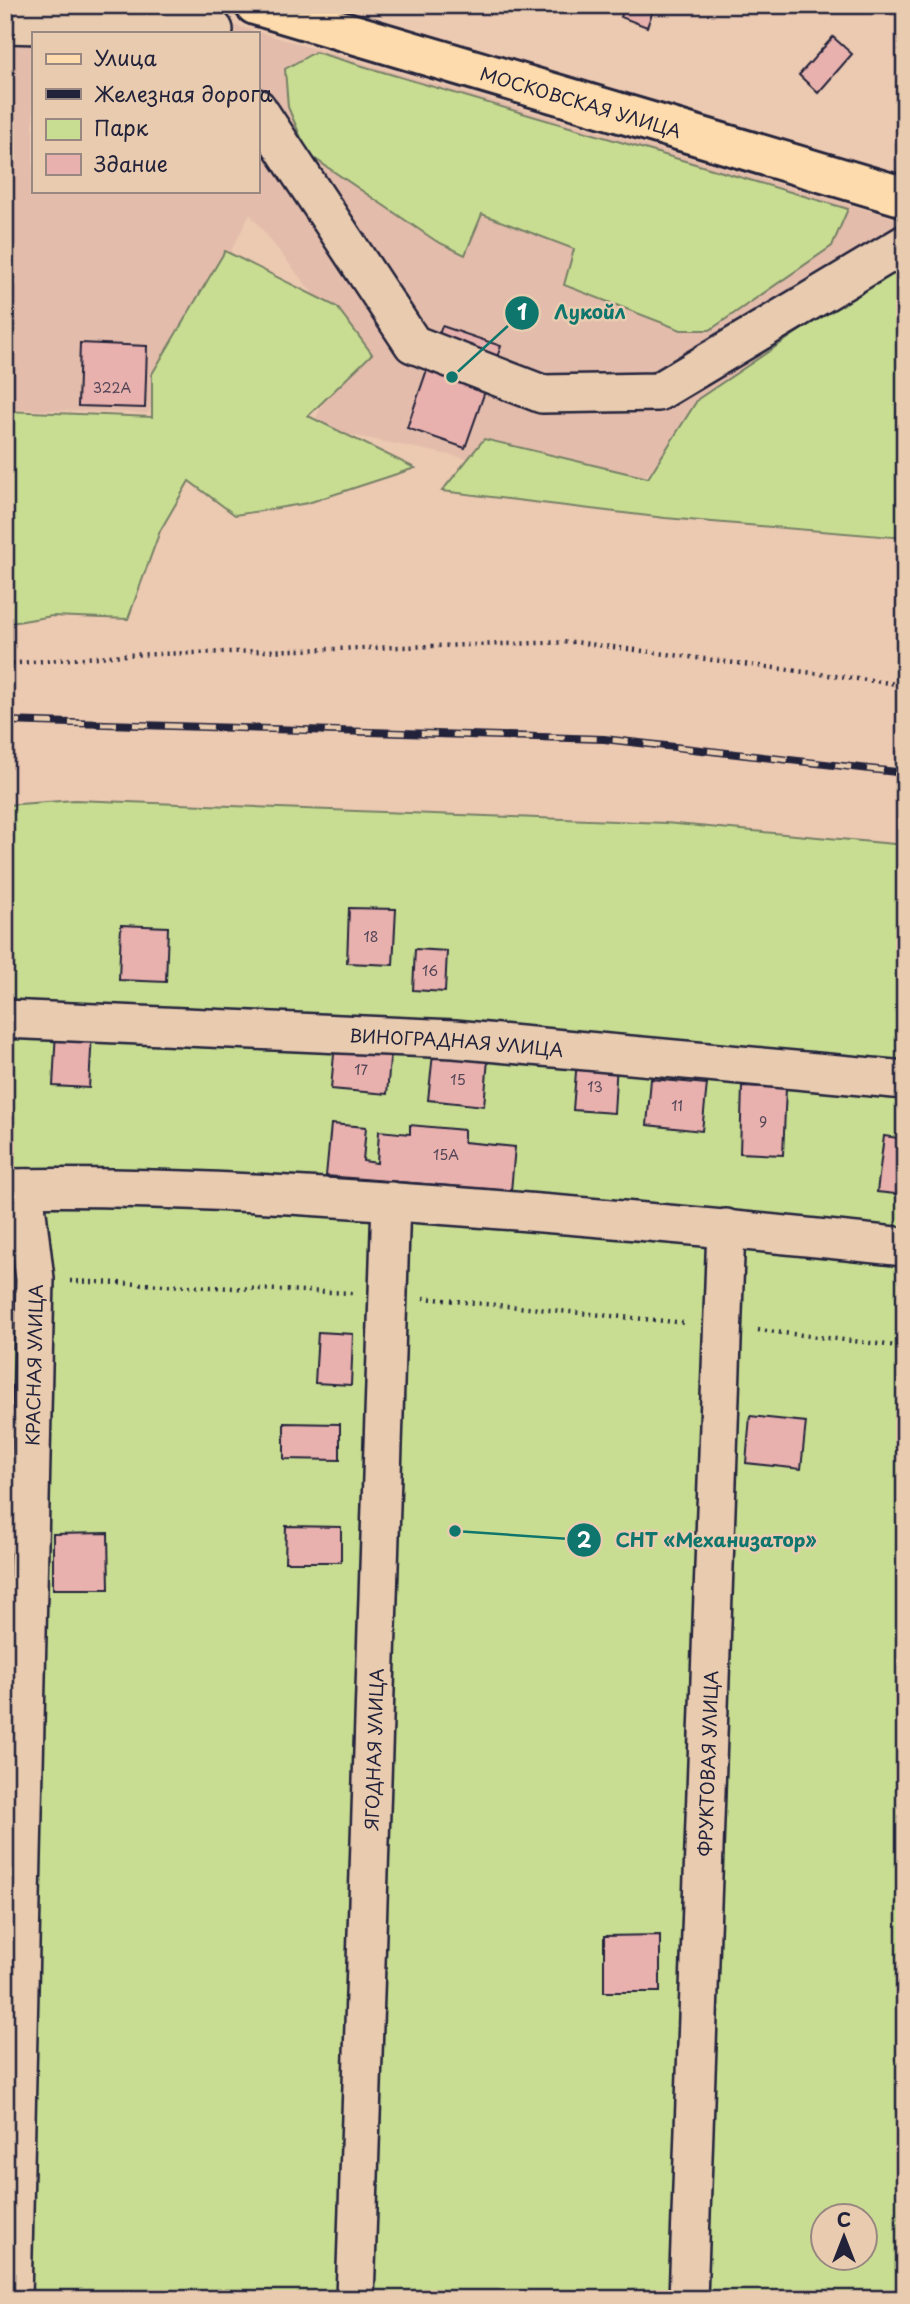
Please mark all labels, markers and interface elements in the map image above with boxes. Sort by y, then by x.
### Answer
legend [32,32,259,192]
text: Улица [94,41,157,73]
street label: МОСКОВСКАЯ УЛИЦА [477,59,685,144]
text: Железная дорога [94,77,272,109]
text: Парк [94,111,149,143]
text: Здание [94,147,168,179]
callout: Лукойл [505,293,639,333]
text: 1 [517,295,527,327]
text: Лукойл [554,297,626,325]
house number: 322А [93,377,132,398]
house number: 18 [363,926,379,947]
house number: 16 [422,960,438,981]
street label: ВИНОГРАДНАЯ УЛИЦА [349,1021,565,1062]
house number: 17 [354,1059,368,1080]
house number: 15 [450,1069,466,1090]
house number: 13 [587,1076,603,1097]
house number: 11 [671,1095,683,1116]
house number: 9 [759,1111,767,1132]
house number: 15А [433,1144,459,1165]
street label: КРАСНАЯ УЛИЦА [18,1284,48,1446]
callout: СНТ «Механизатор» [567,1520,830,1560]
text: 2 [577,1523,592,1555]
text: СНТ «Механизатор» [615,1525,817,1553]
street label: ЯГОДНАЯ УЛИЦА [357,1667,389,1832]
street label: ФРУКТОВАЯ УЛИЦА [690,1670,724,1857]
north arrow [808,2202,878,2272]
text: С [837,2205,851,2233]

